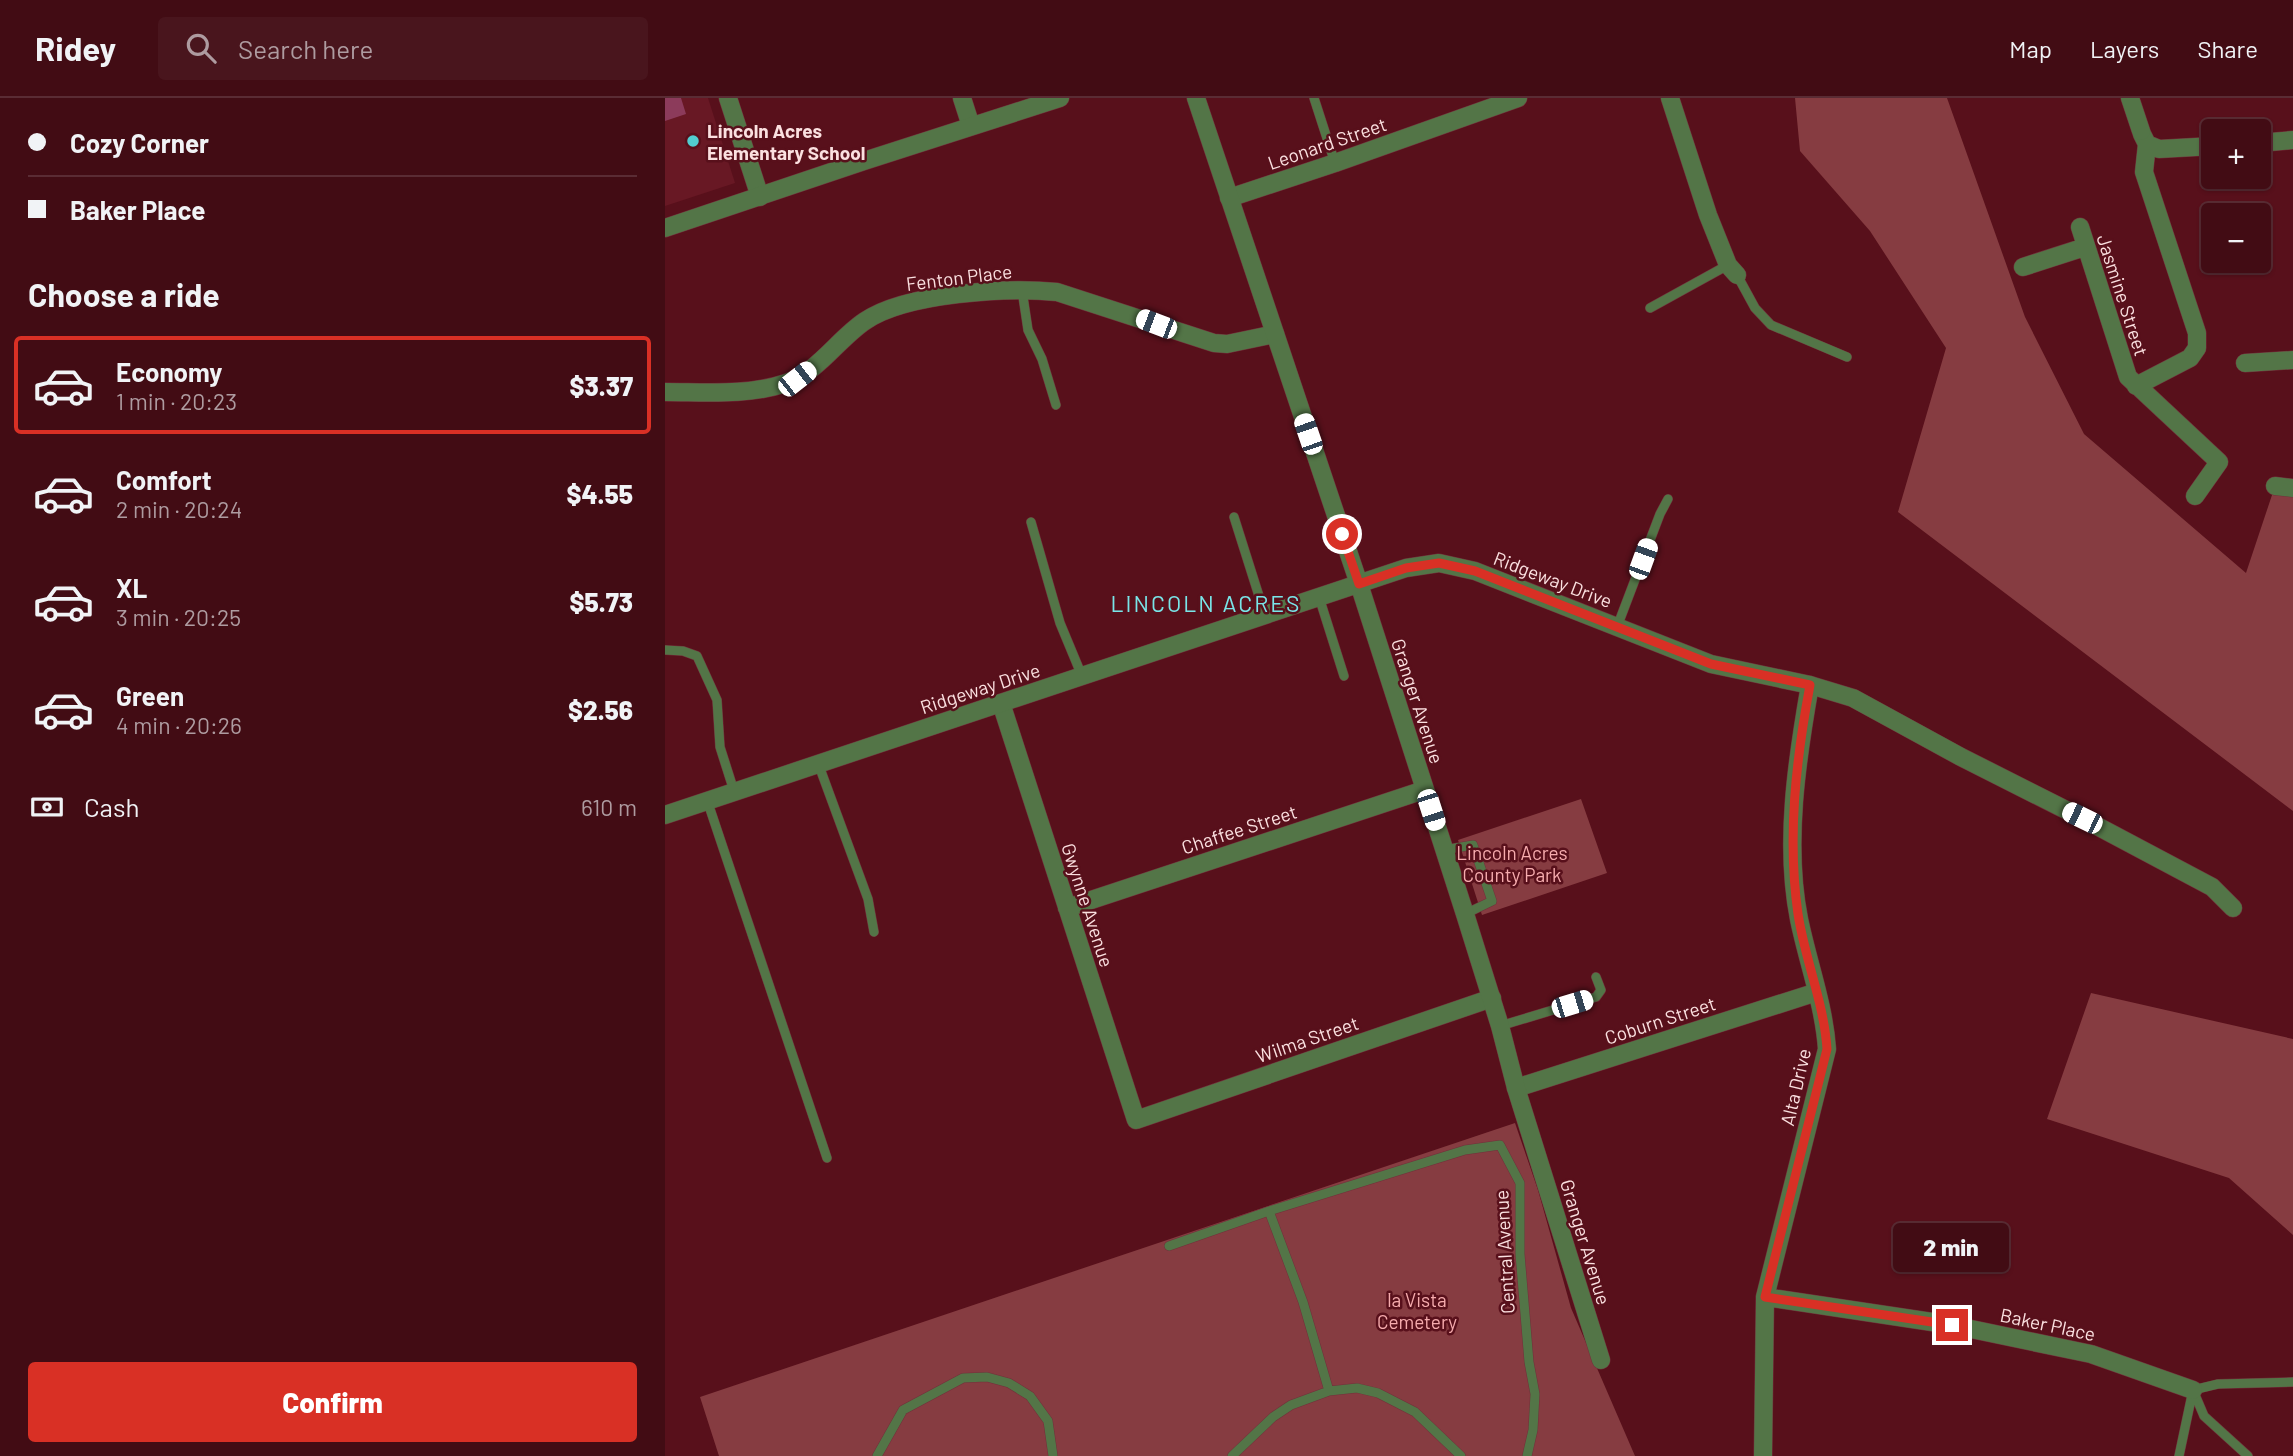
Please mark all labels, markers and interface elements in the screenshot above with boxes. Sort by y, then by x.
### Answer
search box [158,17,648,80]
text: Ridey [35,28,116,68]
icon: search [182,29,220,67]
text: Search here [238,33,373,64]
text: Map [2009,34,2052,63]
text: Layers [2090,34,2159,63]
text: Share [2197,34,2258,63]
street label: Leonard Street [1265,112,1389,174]
place label: Lincoln Acres Elementary School [707,119,865,164]
map controls [2201,119,2271,273]
button: + [2201,119,2271,189]
text: Cozy Corner [70,127,209,158]
marker: Lincoln Acres Elementary School [685,133,701,149]
text: Baker Place [70,194,205,225]
button: − [2201,203,2271,273]
street label: Jasmine Street [2093,231,2153,359]
street label: Fenton Place [905,259,1013,295]
text: Choose a ride [28,275,220,313]
car [1133,307,1180,341]
icon: car [32,354,95,417]
text: Economy [116,356,222,387]
car [774,358,821,400]
text: $3.37 [569,370,633,401]
text: 1 min · 20:23 [116,387,237,415]
car [1292,411,1325,457]
icon: car [32,462,95,525]
text: Comfort [116,464,212,495]
text: $4.55 [566,478,633,509]
text: 2 min · 20:24 [116,495,242,523]
route start [1326,518,1358,550]
car [1626,536,1661,582]
street label: Ridgeway Drive [1491,546,1615,612]
icon: car [32,570,95,633]
text: XL [116,572,147,603]
text: $5.73 [570,586,633,617]
district label: LINCOLN ACRES [1110,589,1302,617]
text: 3 min · 20:25 [116,603,241,631]
street label: Granger Avenue [1387,636,1449,766]
street label: Ridgeway Drive [917,658,1043,718]
icon: car [32,678,95,741]
text: Green [116,680,184,711]
text: $2.56 [568,694,633,725]
text: 4 min · 20:26 [116,711,242,739]
car [1415,787,1448,833]
icon: cash [28,788,66,826]
text: Cash [84,791,139,822]
text: 610 m [581,793,637,821]
car [2059,799,2106,837]
street label: Chaffee Street [1178,800,1300,858]
street label: Gwynne Avenue [1057,840,1119,970]
park label: Lincoln Acres County Park [1456,841,1568,886]
car [1549,988,1596,1020]
street label: Coburn Street [1602,991,1718,1049]
street label: Wilma Street [1253,1011,1361,1067]
street label: Alta Drive [1775,1046,1815,1128]
street label: Granger Avenue [1556,1177,1616,1307]
street label: Central Avenue [1489,1190,1519,1314]
callout: 2 min [1894,1224,2010,1272]
text: 2 min [1923,1233,1979,1261]
park label: la Vista Cemetery [1377,1288,1457,1333]
street label: Baker Place [1998,1303,2098,1345]
route end [1936,1309,1968,1341]
button: Confirm [28,1362,637,1442]

